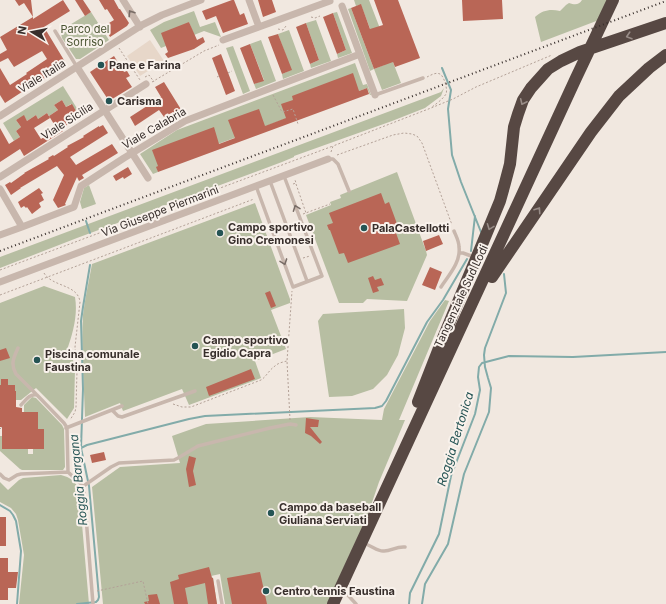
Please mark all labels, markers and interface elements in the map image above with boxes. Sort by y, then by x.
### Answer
one-way arrow [128,10,136,17]
north arrow [12,12,52,52]
park label: Parco del Sorriso [61,22,109,49]
text: N [15,25,30,36]
one-way arrow [626,31,633,39]
street label: Viale Italia [16,56,68,96]
place label: Pane e Farina [109,58,181,72]
marker: Pane e Farina [96,60,106,70]
place label: Carisma [117,94,162,108]
marker: Carisma [104,96,114,106]
one-way arrow [520,98,528,105]
street label: Viale Sicilia [39,99,95,143]
street label: Viale Calabria [120,104,188,152]
street label: Via Giuseppe Piermarini [99,182,221,240]
one-way arrow [293,204,301,211]
one-way arrow [533,208,540,215]
place label: Campo sportivo Gino Cremonesi [228,220,314,247]
place label: PalaCastellotti [372,221,449,235]
marker: PalaCastellotti [359,223,369,233]
one-way arrow [486,224,494,231]
marker: Campo sportivo Gino Cremonesi [215,228,225,238]
street label: Tangenziale Sud Lodi [431,243,491,349]
one-way arrow [279,259,288,266]
place label: Campo sportivo Egidio Capra [203,333,289,360]
marker: Campo sportivo Egidio Capra [190,341,200,351]
place label: Piscina comunale Faustina [45,347,140,374]
marker: Piscina comunale Faustina [32,355,42,365]
water label: Roggia Bertonica [434,390,476,488]
water label: Roggia Bargana [66,434,90,526]
place label: Campo da baseball Giuliana Serviati [279,500,381,527]
marker: Campo da baseball Giuliana Serviati [266,508,276,518]
place label: Centro tennis Faustina [274,584,395,598]
marker: Centro tennis Faustina [261,586,271,596]

